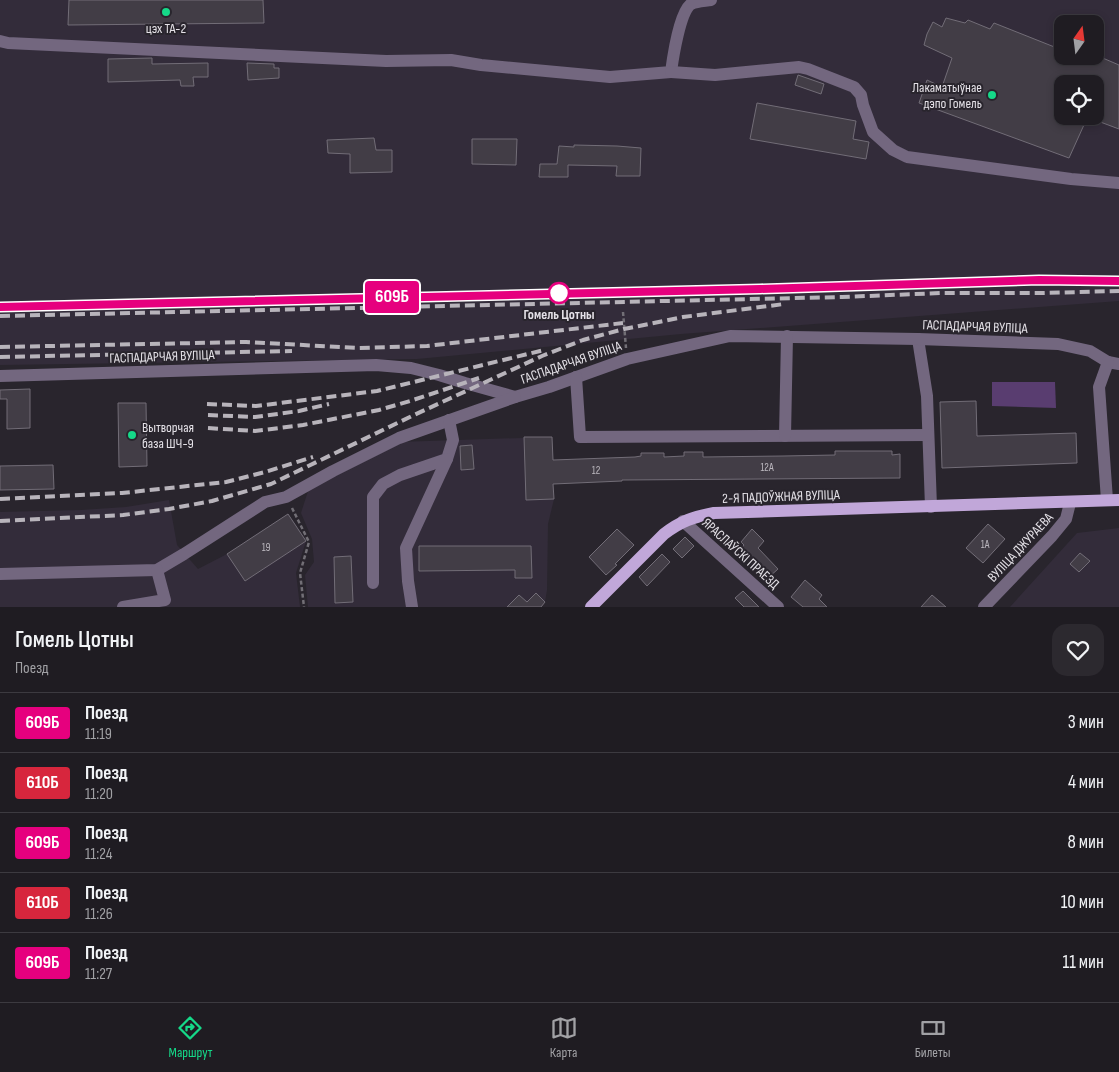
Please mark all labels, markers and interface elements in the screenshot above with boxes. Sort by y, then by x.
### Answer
marker: цэх ТА-2 [160,6,172,18]
north arrow [1054,15,1104,65]
map controls [1054,15,1104,125]
place label: цэх ТА-2 [146,20,186,37]
button: locate [1054,75,1104,125]
place label: Лакаматыўнае дэпо Гомель [912,79,982,112]
marker: Лакаматыўнае дэпо Гомель [986,89,998,101]
line badge: 609Б [357,281,427,313]
marker: Гомель Цотны [548,282,570,304]
text: 609Б [375,286,409,307]
place label: Гомель Цотны [523,306,595,323]
street label: ГАСПАДАРЧАЯ ВУЛІЦА [922,316,1029,337]
street label: ГАСПАДАРЧАЯ ВУЛІЦА [519,337,625,388]
street label: ГАСПАДАРЧАЯ ВУЛІЦА [109,346,216,367]
place label: Вытворчая база ШЧ-9 [142,419,194,452]
marker: Вытворчая база ШЧ-9 [126,429,138,441]
house number: 12А [760,461,774,474]
house number: 12 [592,464,601,477]
street label: 2-Я ПАДОЎЖНАЯ ВУЛІЦА [722,486,841,507]
street label: ВУЛІЦА ДЖУРАЕВА [984,509,1057,585]
street label: ЯРАСЛАЎСКІ ПРАЕЗД [699,514,783,593]
house number: 1А [981,538,990,551]
house number: 19 [262,541,270,554]
button: heart [1052,624,1104,676]
text: Гомель Цотны [15,625,134,654]
text: Поезд [15,659,48,678]
text: Поезд [85,702,128,725]
text: 3 мин [1068,711,1104,734]
text: 609Б [25,712,60,733]
text: 11:19 [85,725,112,744]
text: Поезд [85,762,128,785]
text: 4 мин [1068,771,1104,794]
text: 610Б [26,772,59,793]
text: 11:20 [85,785,113,804]
text: Поезд [85,822,128,845]
text: 8 мин [1068,831,1104,854]
text: 609Б [25,832,60,853]
text: 11:24 [85,845,112,864]
text: Поезд [85,882,128,905]
text: 10 мин [1061,891,1104,914]
text: 610Б [26,892,59,913]
text: 11:26 [85,905,113,924]
text: Поезд [85,942,128,965]
text: 11 мин [1063,951,1104,974]
text: 609Б [25,952,60,973]
text: 11:27 [85,965,112,984]
tab: Маршрут [169,1014,212,1061]
tab: Карта [550,1014,578,1061]
tab: Билеты [915,1014,950,1061]

